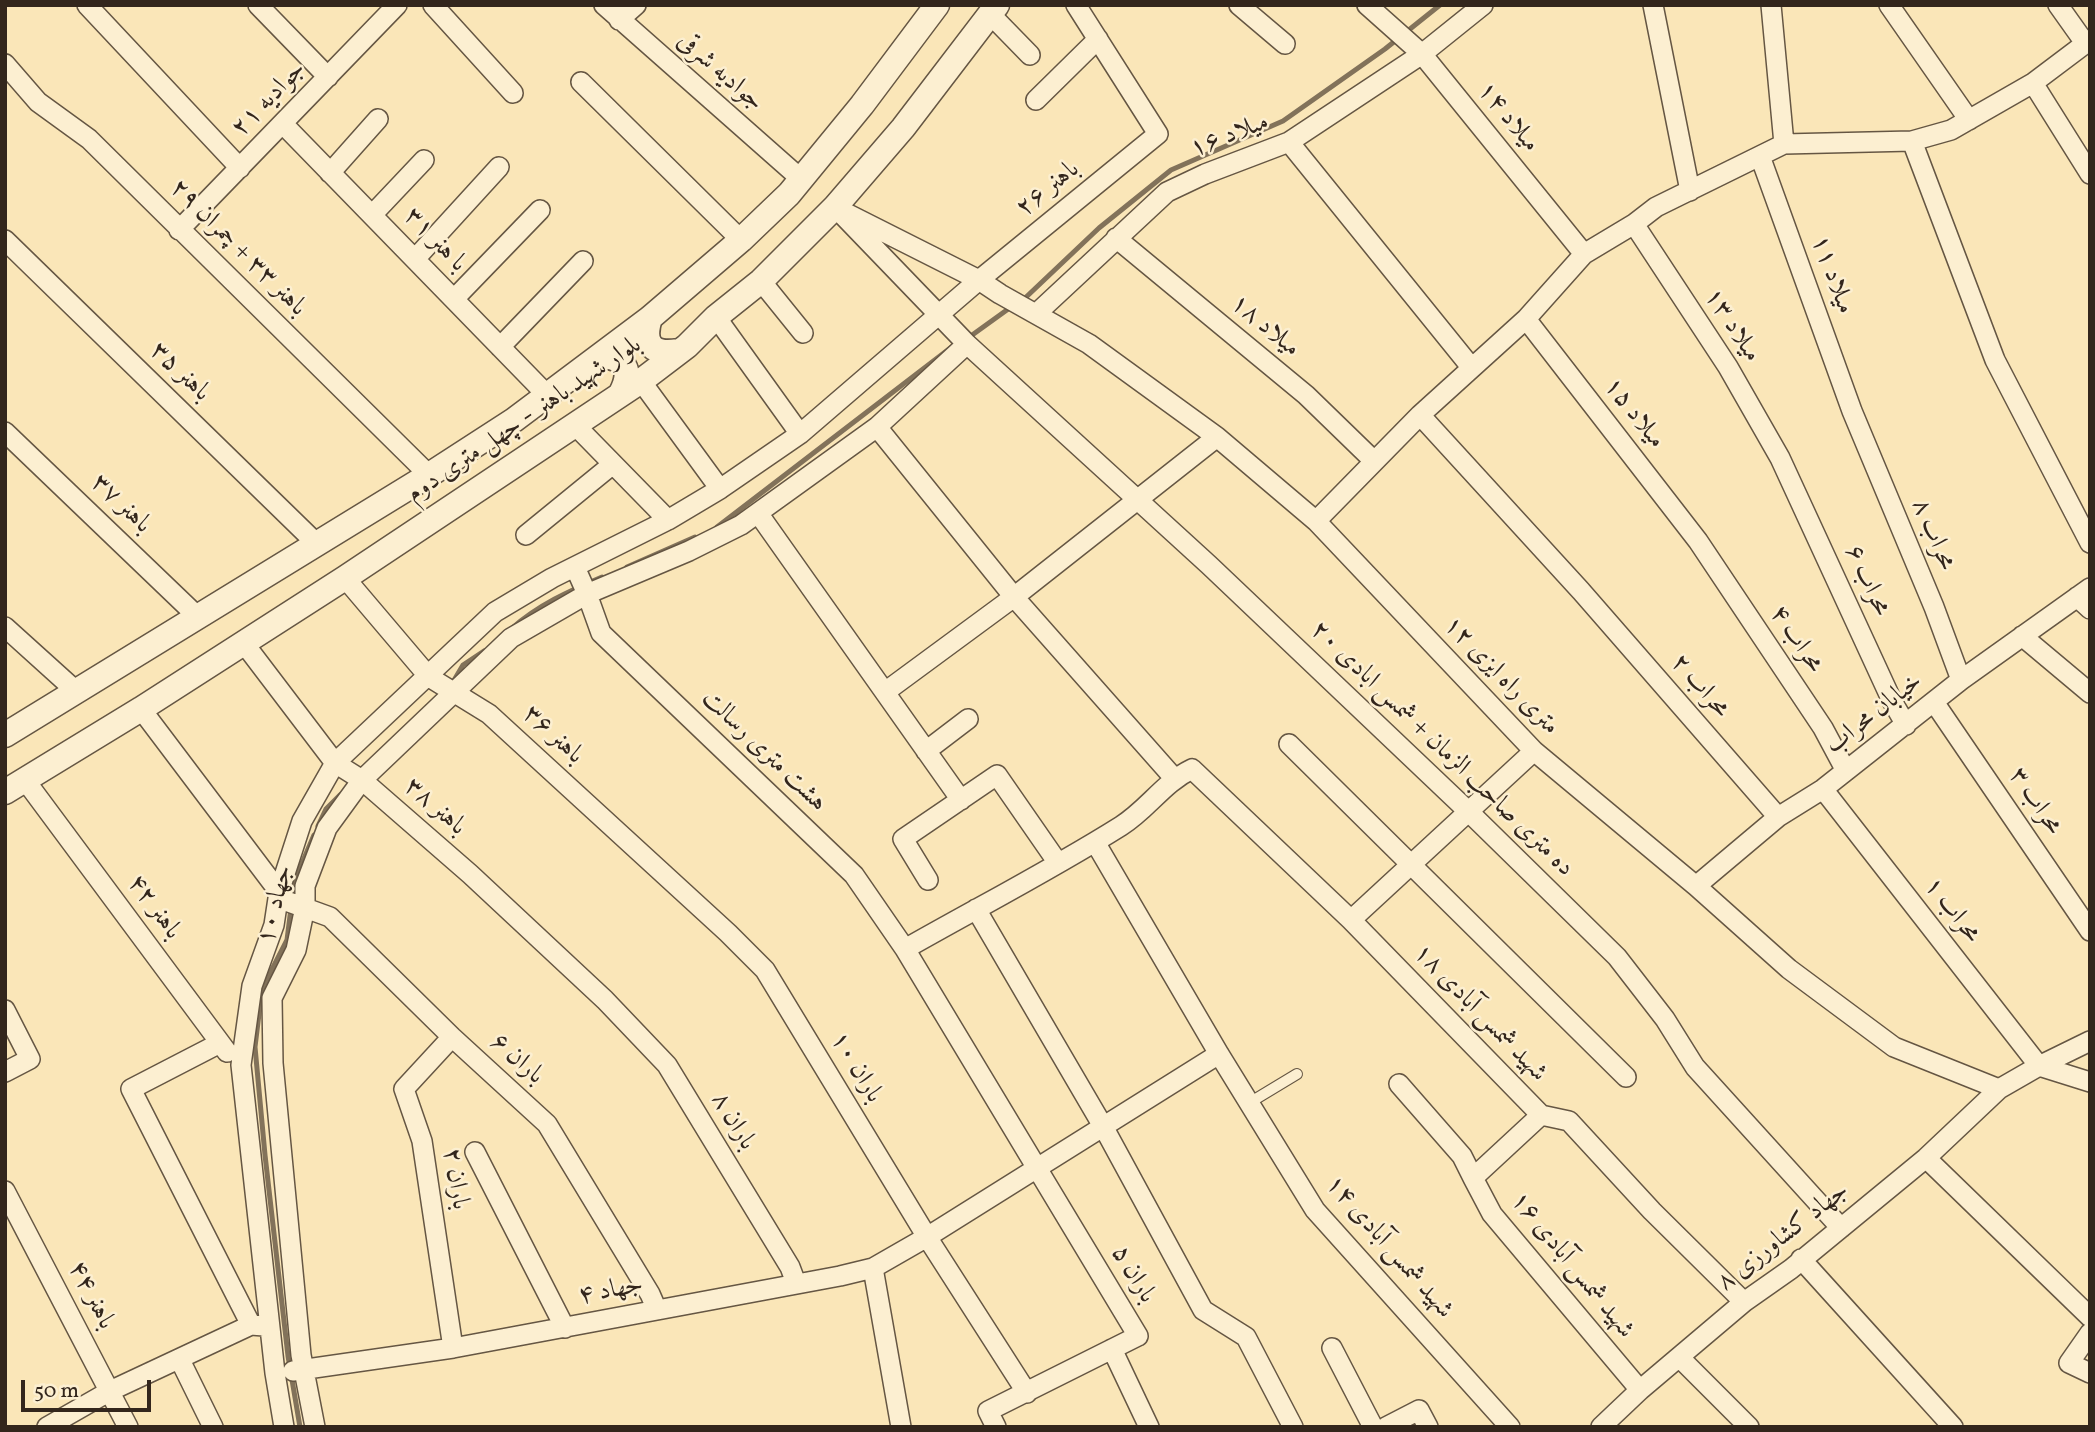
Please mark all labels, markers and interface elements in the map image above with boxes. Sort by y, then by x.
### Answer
street label: جوادیه شرقی [669,27,769,119]
street label: جوادیه ۲۱ [226,55,314,145]
street label: میلاد ۱۴ [1469,76,1545,160]
street label: میلاد ۱۶ [1186,108,1274,166]
street label: باهنر ۲۶ [1011,155,1087,225]
street label: باهنر ۳۳ + چمران ۲۹ [162,174,312,324]
street label: با هنر ۳۱ [396,202,472,280]
street label: میلاد ۱۱ [1802,231,1860,319]
street label: میلاد ۱۳ [1696,283,1766,369]
street label: میلاد ۱۸ [1223,289,1305,365]
street label: بلوار شهید باهنر - چهل متری دوم [402,331,648,511]
street label: باهنر ۳۵ [142,337,216,409]
street label: میلاد ۱۵ [1596,372,1670,456]
street label: باهنر ۳۷ [83,469,157,541]
street label: محراب ۸ [1903,494,1961,576]
street label: محراب ۶ [1836,541,1896,621]
street label: محراب ۴ [1761,600,1829,680]
street label: ۱۲ متری راه ایزی [1435,611,1565,743]
street label: ده متری صاحب الزمان + شمس ابادی ۲۰ [1303,616,1579,884]
street label: محراب ۲ [1663,649,1735,725]
street label: خیابان محراب [1820,667,1930,763]
street label: هشت متری رسالت [694,684,832,820]
street label: باهنر ۳۶ [515,700,589,772]
street label: محراب ۳ [2000,762,2068,842]
street label: باهنر ۳۸ [396,772,472,844]
street label: جهاد ۱۰ [252,862,302,948]
street label: باهنر ۴۲ [119,869,187,947]
street label: محراب ۱ [1916,872,1986,950]
street label: شهید شمس آبادی ۱۸ [1405,938,1553,1090]
street label: باران ۱۰ [822,1027,888,1109]
street label: باران ۶ [482,1028,550,1092]
street label: باران ۸ [703,1087,761,1157]
street label: باران ۲ [434,1146,474,1212]
street label: شهید شمس آبادی ۱۴ [1317,1170,1459,1326]
street label: جهاد کشاورزی ۸ [1712,1177,1856,1299]
street label: شهید شمس آبادی ۱۶ [1502,1186,1640,1346]
street label: باران ۵ [1103,1240,1161,1310]
street label: باهنر ۴۴ [60,1257,120,1335]
street label: جهاد ۴ [576,1270,646,1314]
scale bar [24,1366,154,1410]
text: 50 m [34,1377,79,1406]

